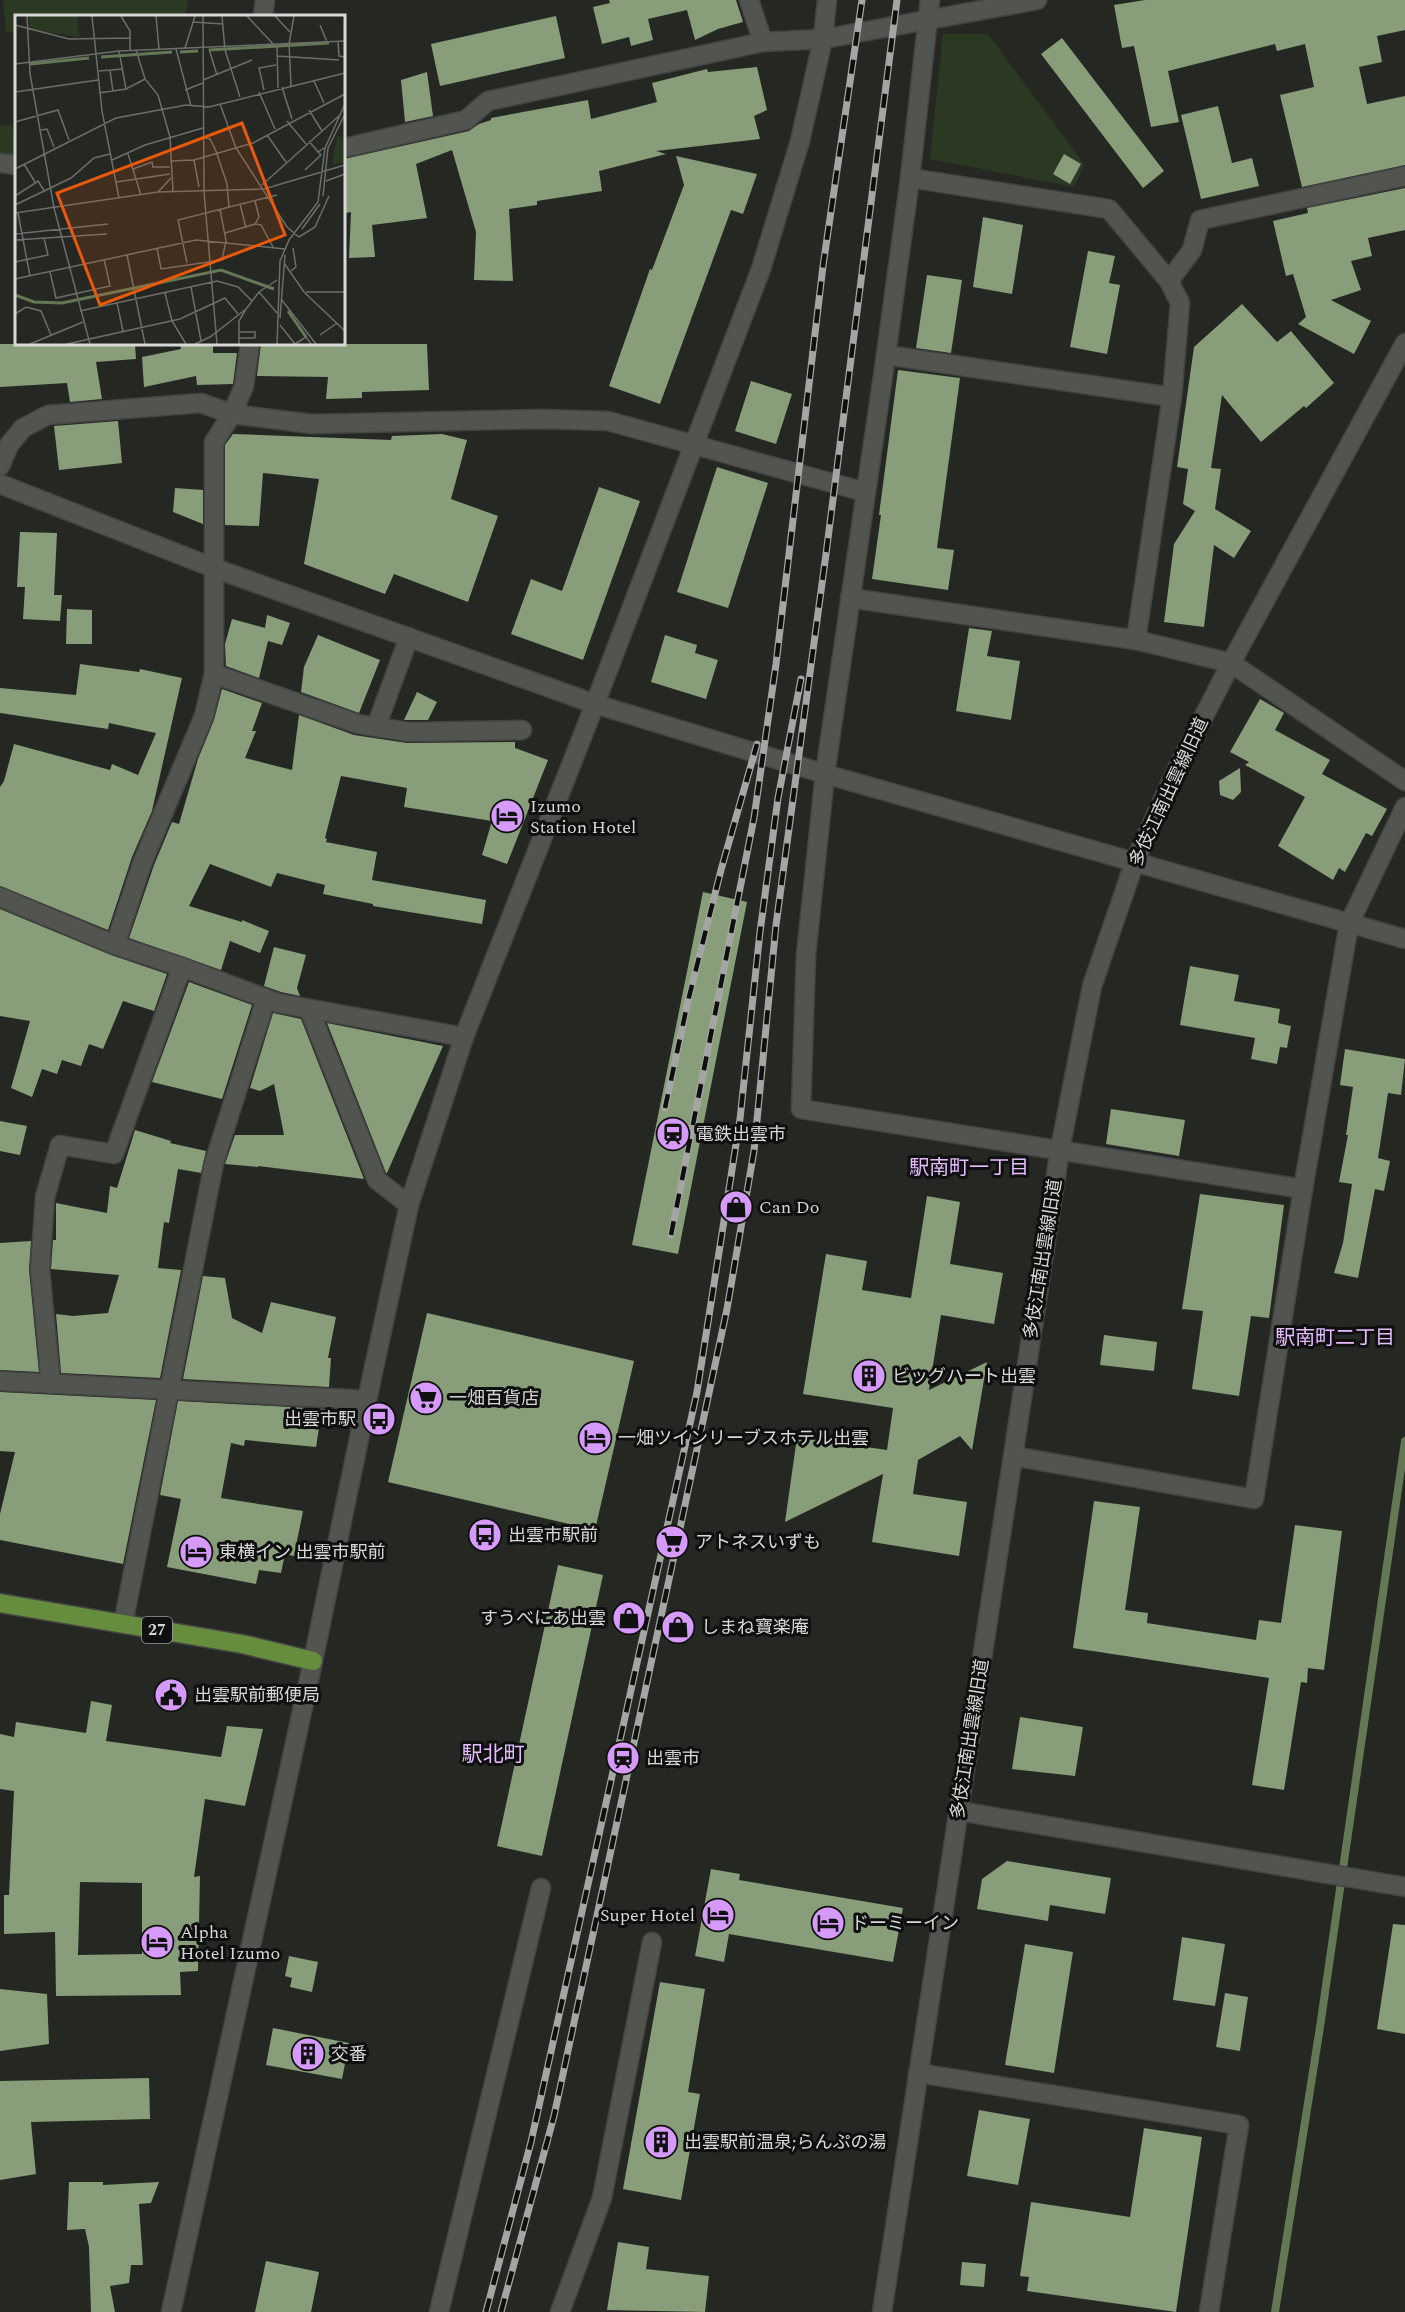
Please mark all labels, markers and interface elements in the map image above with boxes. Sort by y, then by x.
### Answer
inset map [15,15,345,345]
street label: 多伎江南出雲線旧道 [1123,713,1215,871]
place label: Izumo Station Hotel [530,793,636,841]
hotel icon: Izumo Station Hotel [489,798,525,834]
station icon: 電鉄出雲市 [655,1116,691,1152]
place label: 電鉄出雲市 [696,1121,786,1148]
district label: 駅南町一丁目 [909,1153,1029,1183]
street label: 多伎江南出雲線旧道 [1017,1177,1069,1341]
shop icon: Can Do [718,1189,754,1225]
place label: Can Do [759,1194,820,1221]
district label: 駅南町二丁目 [1275,1323,1395,1353]
building icon: ビッグハート出雲 [851,1358,887,1394]
place label: ビッグハート出雲 [892,1363,1036,1390]
supermarket icon: 一畑百貨店 [408,1380,444,1416]
place label: 一畑百貨店 [449,1385,539,1412]
bus stop icon: 出雲市駅 [361,1401,397,1437]
place label: 出雲市駅 [284,1406,356,1433]
hotel icon: 一畑ツインリーブスホテル出雲 [577,1420,613,1456]
place label: 一畑ツインリーブスホテル出雲 [618,1425,869,1452]
bus stop icon: 出雲市駅前 [467,1517,503,1553]
place label: 出雲市駅前 [508,1522,598,1549]
supermarket icon: アトネスいずも [654,1524,690,1560]
place label: アトネスいずも [695,1529,821,1556]
hotel icon: 東横イン 出雲市駅前 [178,1534,214,1570]
place label: 東横イン 出雲市駅前 [219,1539,386,1566]
shop icon: すうべにあ出雲 [611,1600,647,1636]
place label: すうべにあ出雲 [480,1605,606,1632]
shop icon: しまね寶楽庵 [660,1609,696,1645]
place label: しまね寶楽庵 [701,1614,809,1641]
road number: 27 [142,1617,172,1643]
street label: 多伎江南出雲線旧道 [944,1657,996,1821]
public building icon: 出雲駅前郵便局 [153,1677,189,1713]
place label: 出雲駅前郵便局 [194,1682,320,1709]
district label: 駅北町 [462,1739,525,1771]
station icon: 出雲市 [605,1740,641,1776]
place label: 出雲市 [646,1745,700,1772]
hotel icon: Super Hotel [700,1897,736,1933]
place label: Super Hotel [600,1902,695,1929]
hotel icon: ドーミーイン [810,1905,846,1941]
place label: ドーミーイン [851,1910,959,1937]
place label: Alpha Hotel Izumo [180,1919,280,1967]
hotel icon: Alpha Hotel Izumo [139,1924,175,1960]
building icon: 交番 [290,2036,326,2072]
place label: 交番 [331,2041,367,2068]
building icon: 出雲駅前温泉;らんぷの湯 [643,2124,679,2160]
place label: 出雲駅前温泉;らんぷの湯 [684,2129,887,2156]

